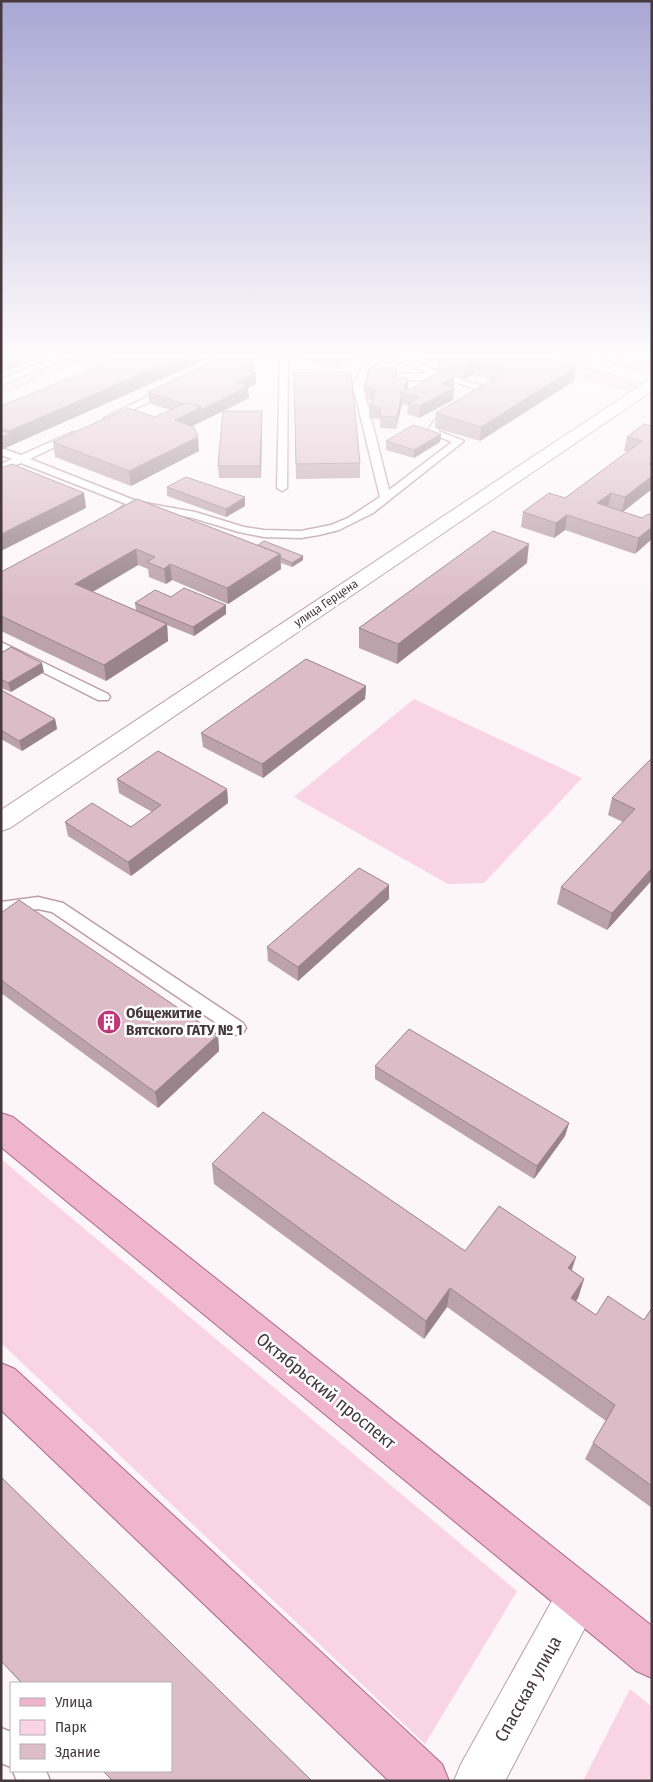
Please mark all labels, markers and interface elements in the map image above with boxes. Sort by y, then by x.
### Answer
street label: улица Герцена [291,576,361,629]
place label: Общежитие Вятского ГАТУ № 1 [126,1004,243,1039]
building icon: Общежитие Вятского ГАТУ № 1 [96,1009,122,1035]
street label: Октябрьский проспект [252,1328,401,1454]
street label: Спасская улица [490,1632,566,1746]
legend [10,1682,172,1772]
text: Улица [54,1693,93,1711]
text: Парк [55,1718,86,1736]
text: Здание [55,1743,101,1761]

